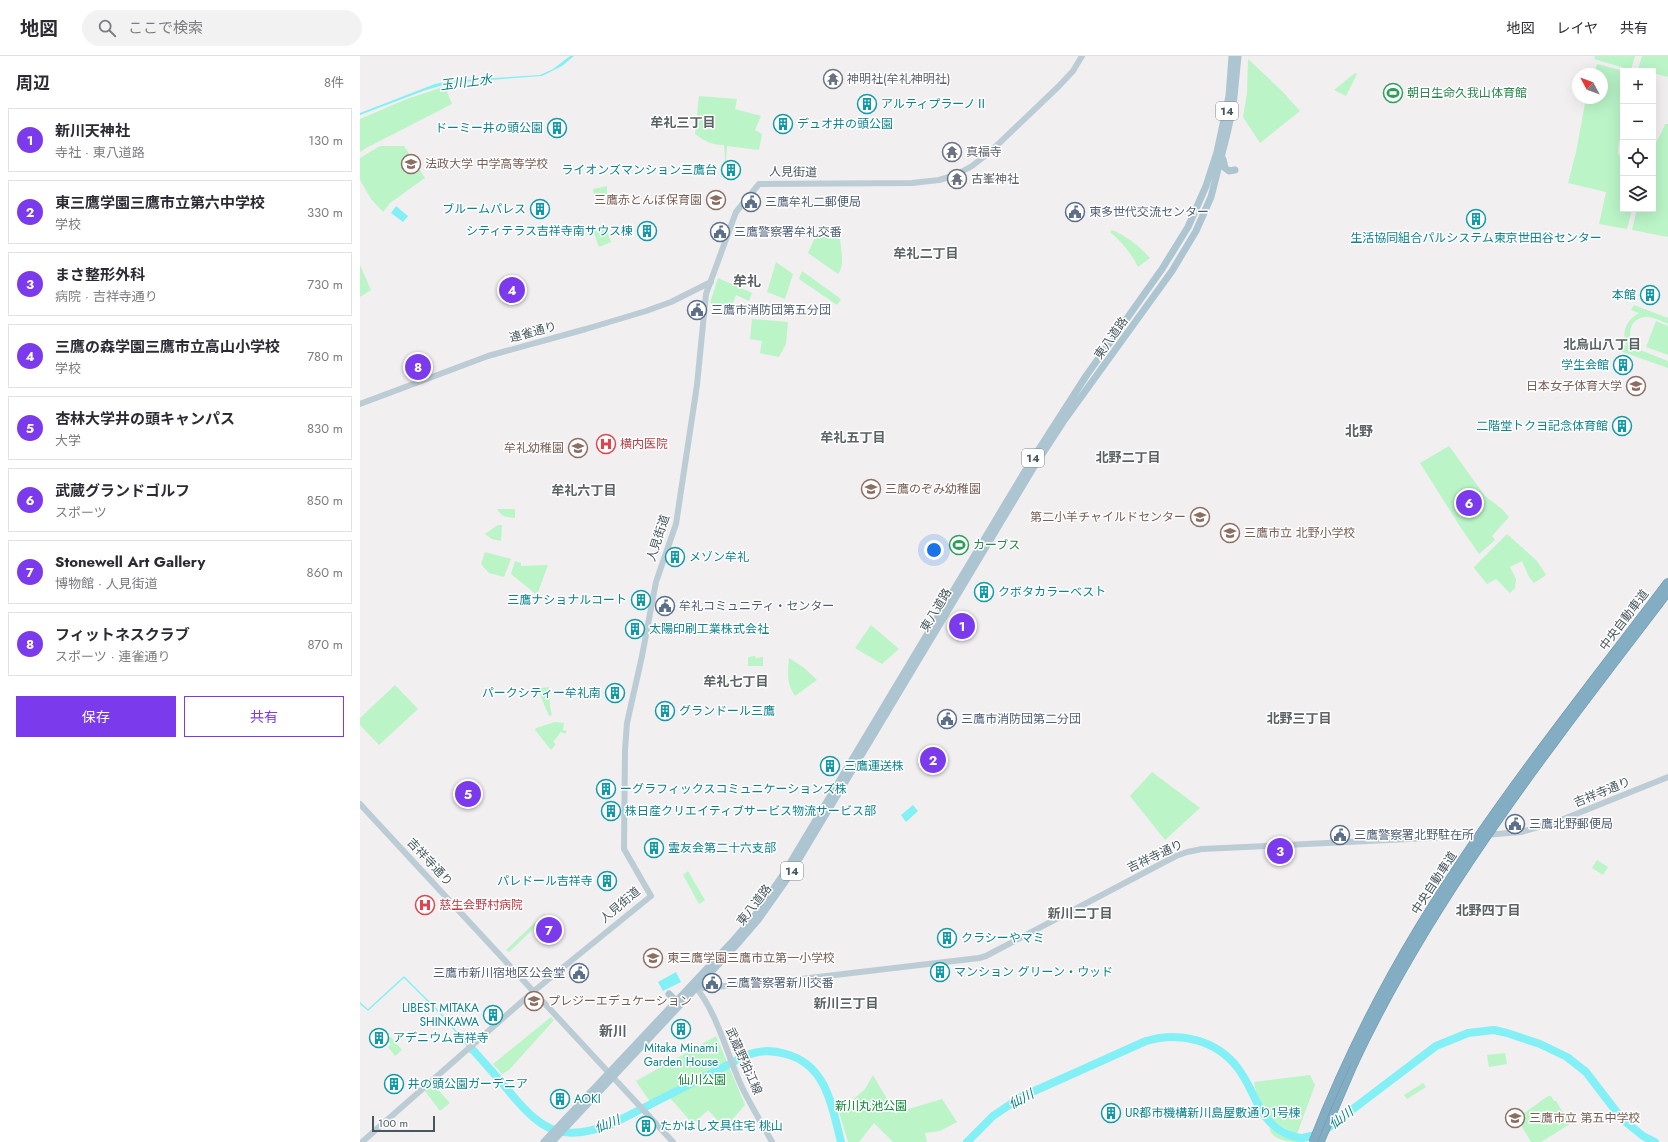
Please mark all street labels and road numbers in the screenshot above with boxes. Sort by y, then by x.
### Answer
road number: 14 [1216,102,1238,120]
street label: 人見街道 [769,163,817,181]
street label: 東八道路 [1090,313,1132,363]
street label: 連雀通り [507,317,559,347]
road number: 14 [1022,449,1044,467]
street label: 人見街道 [642,512,674,564]
street label: 東八道路 [916,585,956,635]
street label: 中央自動車道 [1595,586,1653,654]
street label: 吉祥寺通り [1571,772,1633,812]
street label: 吉祥寺通り [403,834,457,890]
street label: 吉祥寺通り [1124,835,1186,877]
street label: 中央自動車道 [1407,848,1461,918]
road number: 14 [781,862,803,880]
street label: 東八道路 [732,881,776,929]
street label: 人見街道 [596,883,644,927]
street label: 武蔵野狛江線 [721,1024,767,1098]

